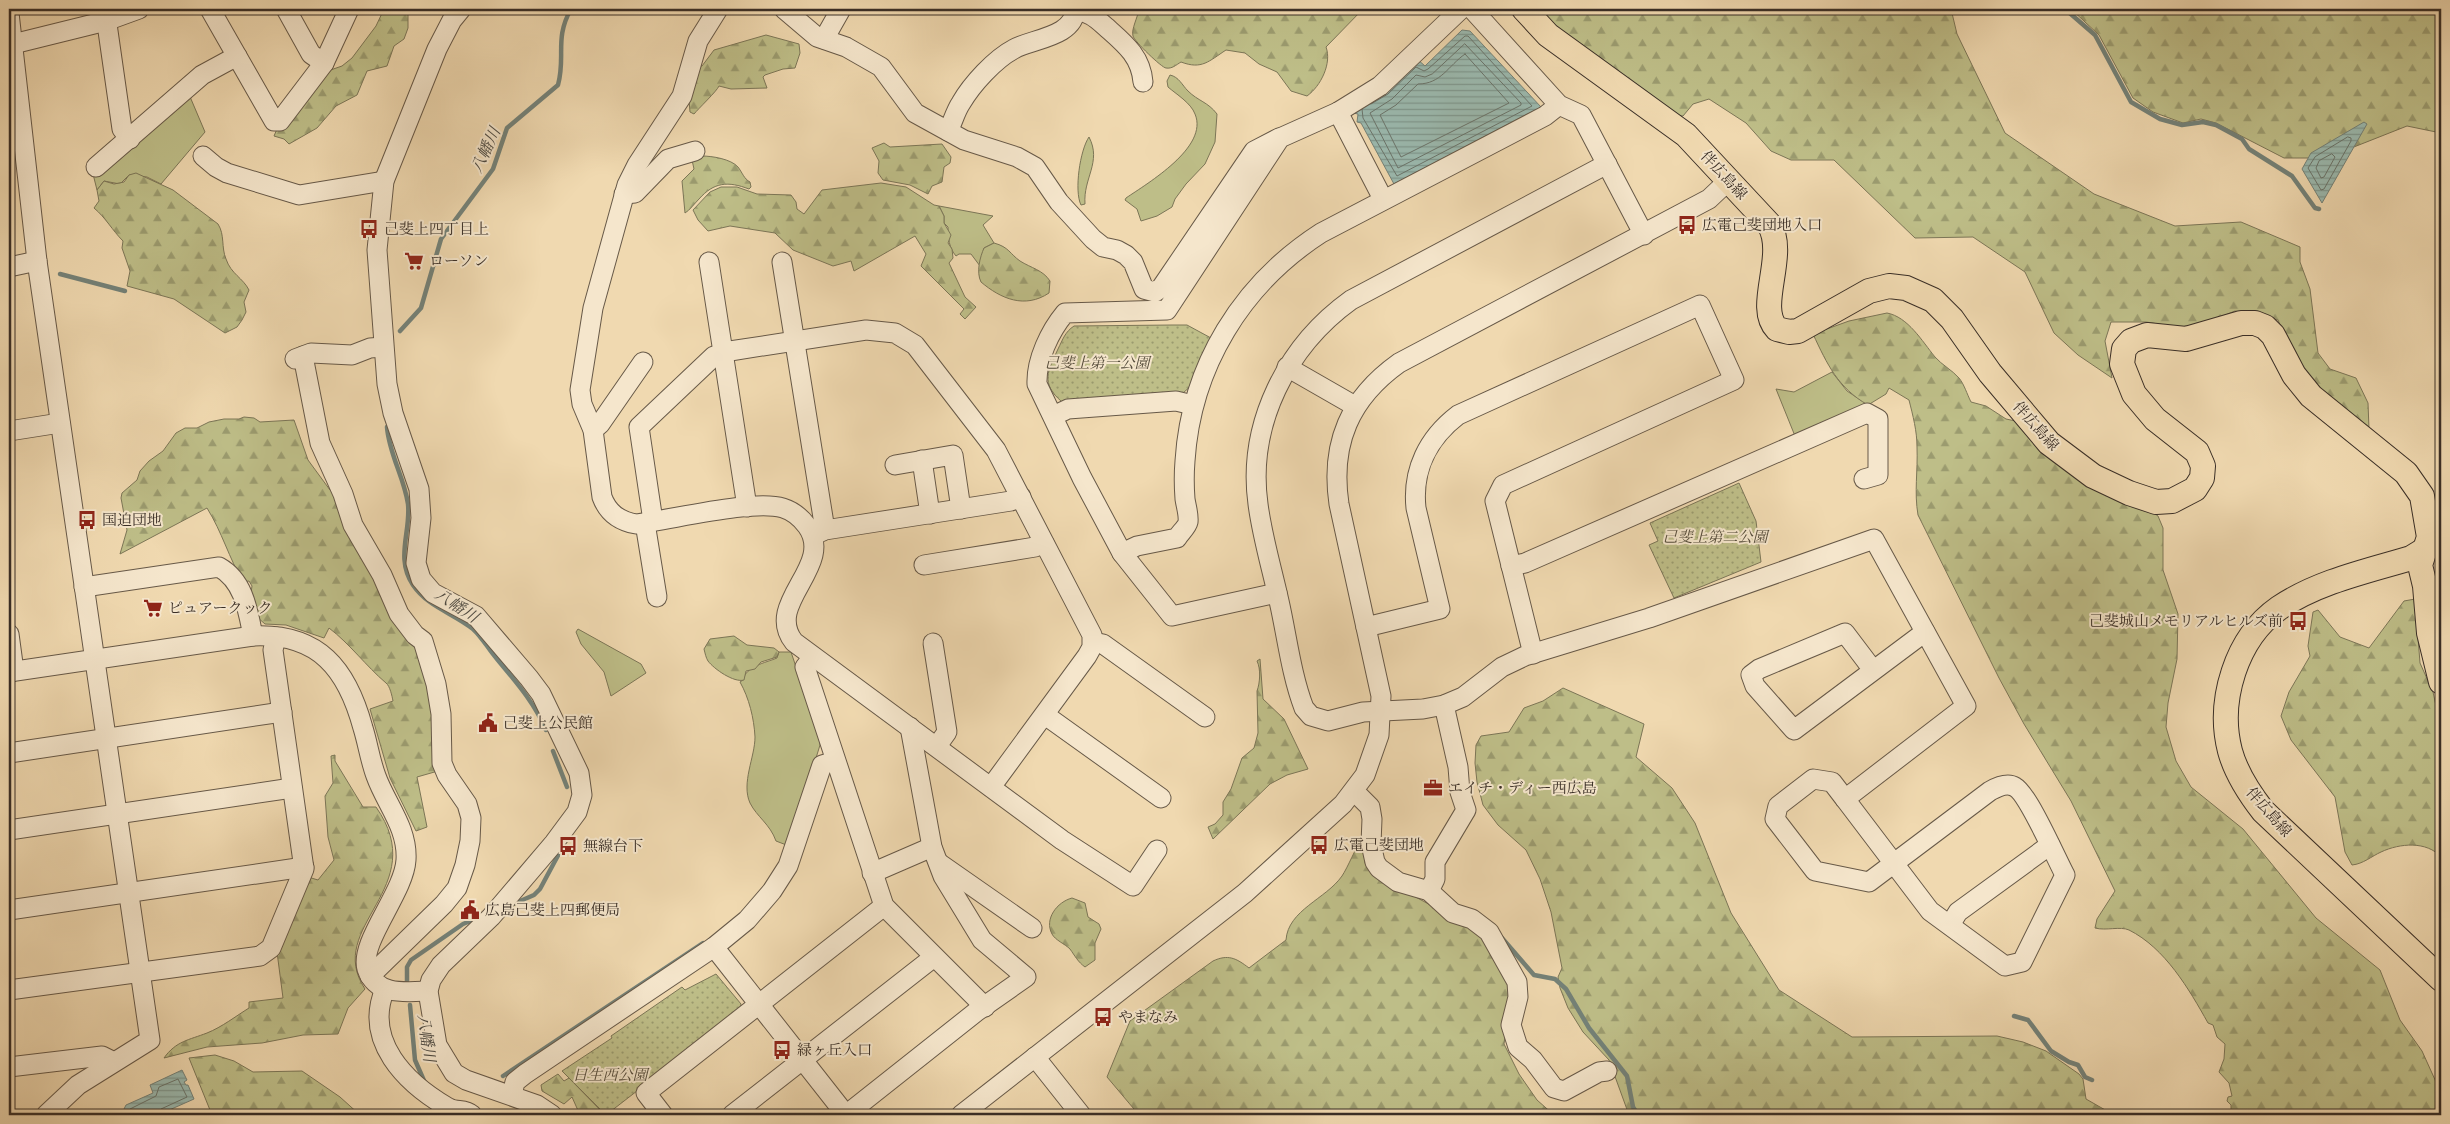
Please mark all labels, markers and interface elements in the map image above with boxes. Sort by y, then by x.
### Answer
water label: 八幡川 [466,122,505,176]
street label: 伴広島線 [1697,146,1752,203]
bus stop icon: 広電己斐団地入口 [1676,214,1698,236]
place label: 広電己斐団地入口 [1702,215,1822,234]
bus stop icon: 己斐上四丁目上 [358,218,380,240]
place label: 己斐上四丁目上 [384,219,489,238]
supermarket icon: ローソン [403,250,425,272]
place label: ローソン [429,251,488,270]
park label: 己斐上第一公園 [1044,353,1152,372]
street label: 伴広島線 [2009,397,2064,454]
bus stop icon: 国迫団地 [76,509,98,531]
place label: 国迫団地 [102,510,162,529]
park label: 己斐上第二公園 [1662,527,1770,546]
water label: 八幡川 [431,584,484,628]
supermarket icon: ピュアークック [142,597,164,619]
place label: ピュアークック [168,598,273,617]
bus stop icon: 己斐城山メモリアルヒルズ前 [2287,610,2309,632]
place label: 己斐城山メモリアルヒルズ前 [2089,611,2283,630]
public building icon: 己斐上公民館 [477,712,499,734]
place label: 己斐上公民館 [503,713,593,732]
office icon: エイチ・ディー西広島 [1422,777,1444,799]
place label: エイチ・ディー西広島 [1448,778,1597,797]
street label: 伴広島線 [2243,783,2296,841]
bus stop icon: 広電己斐団地 [1308,834,1330,856]
bus stop icon: 無線台下 [557,835,579,857]
place label: 広電己斐団地 [1334,835,1424,854]
place label: 無線台下 [583,836,643,855]
public building icon: 広島己斐上四郵便局 [459,899,481,921]
place label: 広島己斐上四郵便局 [485,900,620,919]
bus stop icon: やまなみ [1092,1006,1114,1028]
place label: やまなみ [1118,1007,1178,1026]
water label: 八幡川 [414,1013,441,1065]
bus stop icon: 緑ヶ丘入口 [771,1039,793,1061]
place label: 緑ヶ丘入口 [797,1040,872,1059]
park label: 日生西公園 [572,1065,650,1084]

